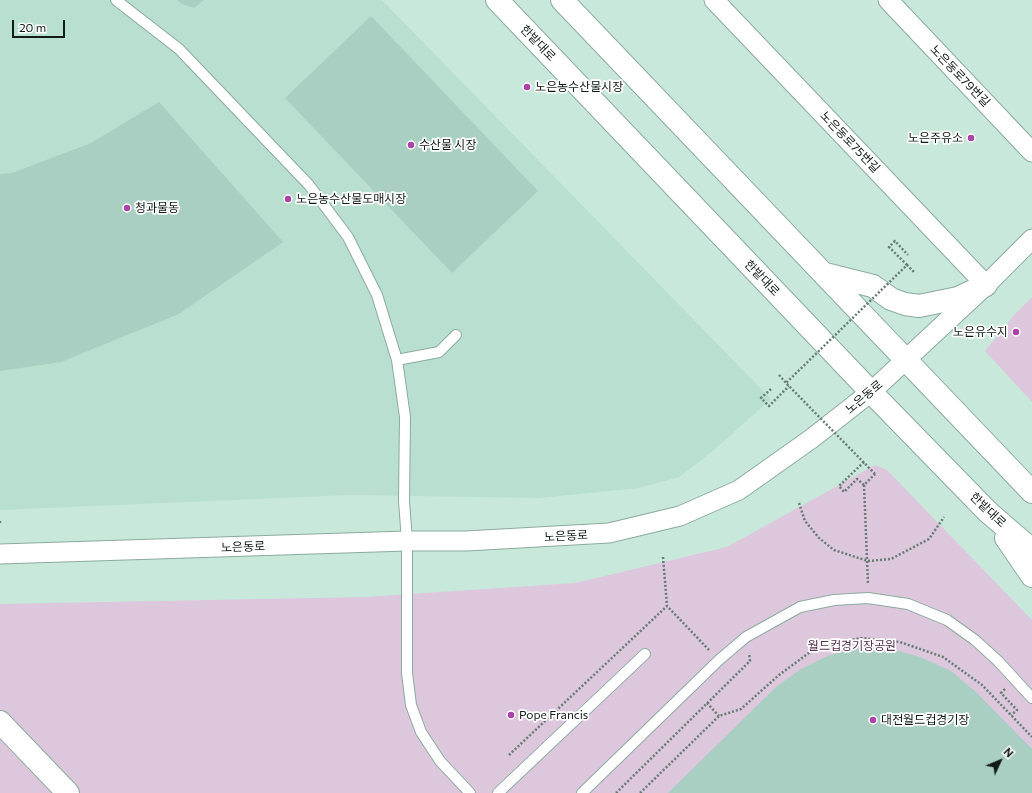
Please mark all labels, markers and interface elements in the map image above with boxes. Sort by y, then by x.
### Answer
scale bar [14,12,67,38]
text: 20 m [19,20,46,34]
street label: 한밭대로 [517,22,559,64]
street label: 노은동로79번길 [927,42,993,110]
place label: 노은농수산물시장 [535,80,623,94]
marker: 노은농수산물시장 [522,82,532,92]
street label: 노은동로75번길 [817,108,883,176]
place label: 노은주유소 [908,131,963,145]
marker: 노은주유소 [966,133,976,143]
place label: 수산물 시장 [419,138,476,152]
marker: 수산물 시장 [406,140,416,150]
place label: 노은농수산물도매시장 [296,192,406,206]
marker: 노은농수산물도매시장 [283,194,293,204]
place label: 청과물동 [135,201,179,215]
marker: 청과물동 [122,203,132,213]
street label: 한밭대로 [741,257,783,299]
place label: 노은유수지 [953,325,1008,339]
marker: 노은유수지 [1011,327,1021,337]
street label: 노은동로 [842,377,886,417]
street label: 한밭대로 [967,490,1009,530]
street label: 노은동로 [544,528,588,544]
street label: 노은동로 [221,539,265,555]
park label: 월드컵경기장공원 [808,639,896,653]
place label: Pope Francis [519,708,588,722]
marker: Pope Francis [506,710,516,720]
place label: 대전월드컵경기장 [881,713,969,727]
marker: 대전월드컵경기장 [868,715,878,725]
north arrow [980,741,1020,781]
text: N [1001,745,1017,760]

